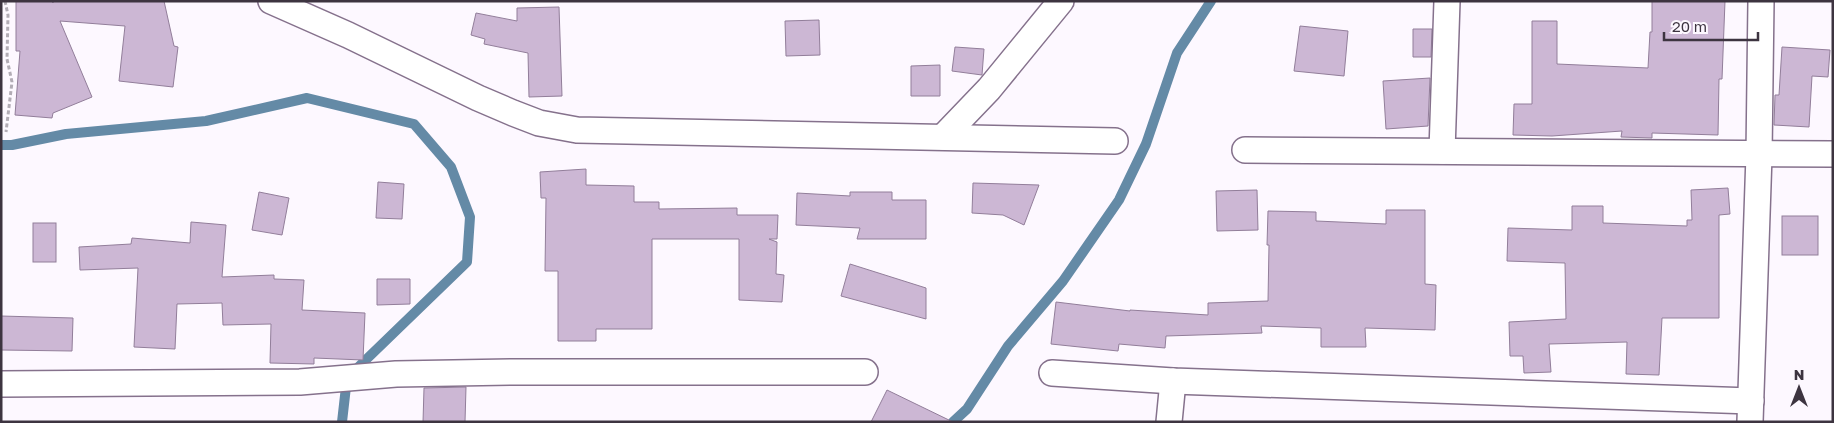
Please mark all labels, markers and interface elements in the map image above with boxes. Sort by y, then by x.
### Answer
scale bar [1664,10,1758,42]
text: 20 m [1672,17,1707,35]
north arrow [1774,363,1824,413]
text: N [1794,366,1804,383]

